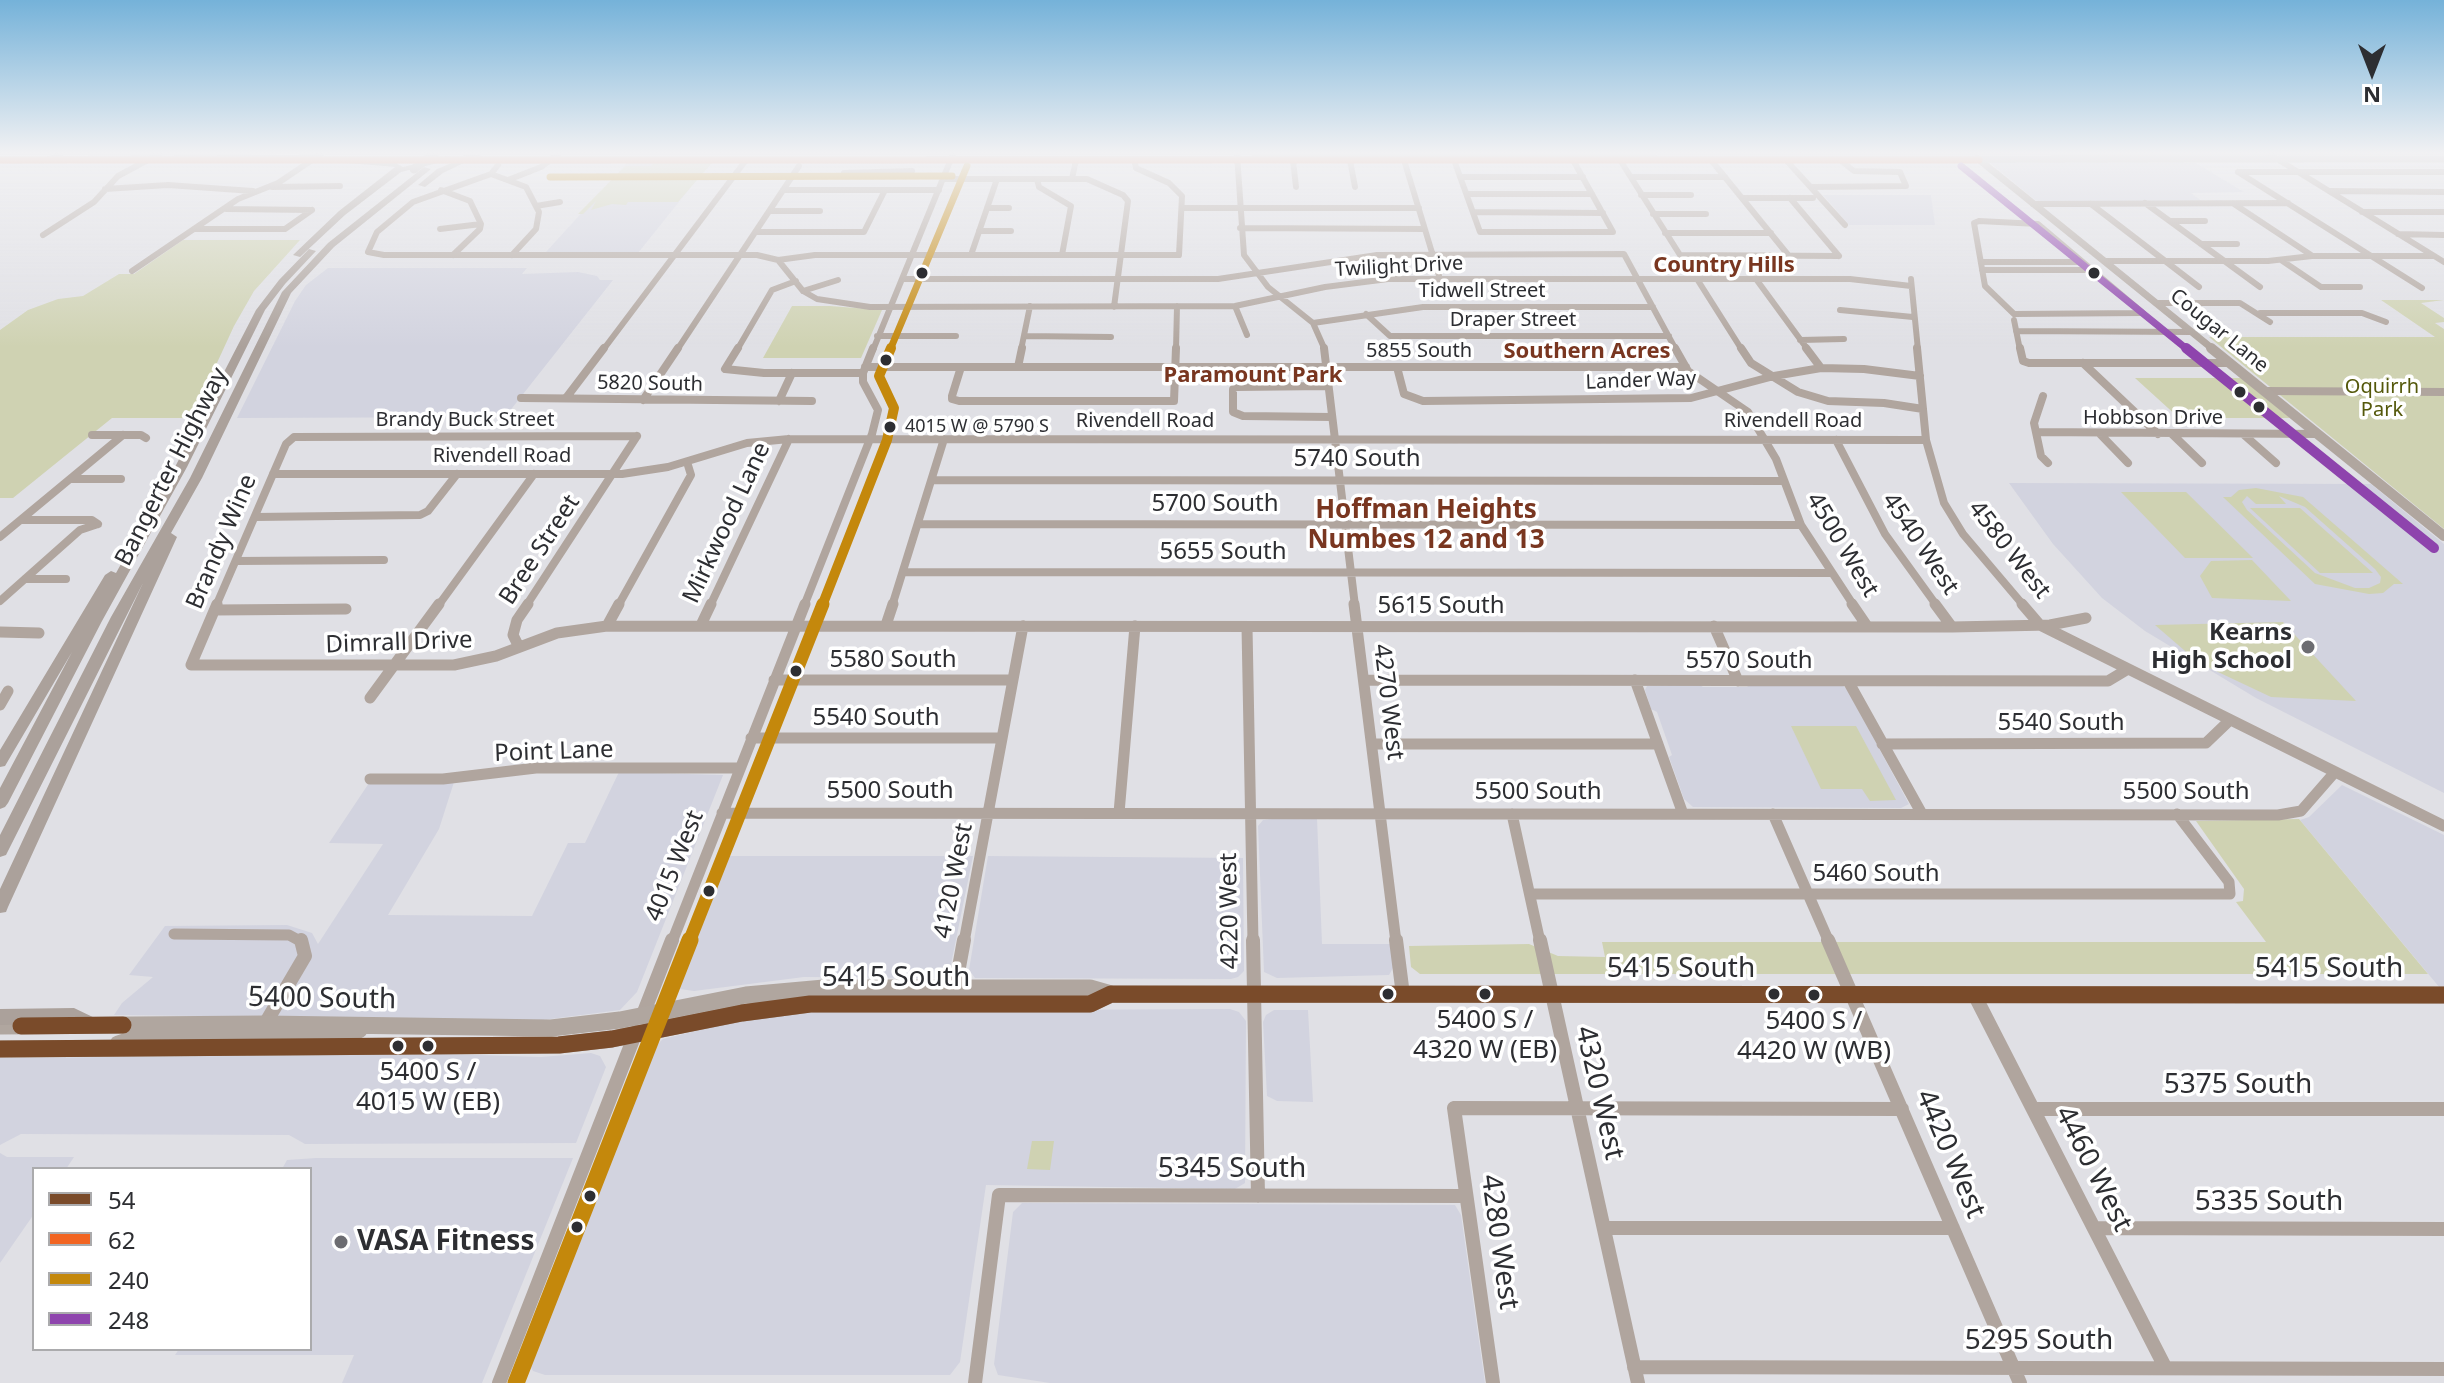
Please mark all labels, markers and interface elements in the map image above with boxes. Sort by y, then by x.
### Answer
north arrow [2332,32,2412,112]
text: N [2363,81,2381,111]
street label: Twilight Drive [1334,252,1464,282]
district label: Country Hills [1653,253,1795,279]
unlabelled marker [914,265,930,281]
unlabelled marker [2086,265,2102,281]
street label: Tidwell Street [1419,279,1545,303]
street label: Cougar Lane [2165,284,2273,378]
street label: Draper Street [1450,308,1576,332]
street label: 5855 South [1366,339,1472,363]
district label: Southern Acres [1503,339,1671,365]
unlabelled marker [878,352,894,368]
street label: Bangerter Highway [110,363,234,571]
district label: Paramount Park [1164,363,1342,389]
street label: Lander Way [1585,367,1697,395]
street label: 5820 South [597,371,703,397]
park label: Oquirrh Park [2345,375,2419,422]
unlabelled marker [2232,384,2248,400]
unlabelled marker [2251,399,2267,415]
street label: Hobbson Drive [2083,406,2223,430]
street label: Brandy Buck Street [376,408,554,432]
street label: Rivendell Road [1076,409,1214,433]
street label: Rivendell Road [1724,409,1862,433]
place label: 4015 W @ 5790 S [905,416,1049,438]
marker: 4015 W @ 5790 S [882,419,898,435]
street label: Mirkwood Lane [677,438,777,608]
street label: Rivendell Road [433,444,571,468]
street label: 5740 South [1293,445,1421,473]
street label: Brandy Wine [181,470,263,614]
street label: 4500 West [1800,488,1884,602]
street label: 4540 West [1875,488,1965,600]
street label: Bree Street [494,490,586,610]
street label: 5700 South [1151,490,1279,518]
district label: Hoffman Heights Numbes 12 and 13 [1307,495,1545,556]
street label: 4580 West [1962,495,2056,605]
street label: 5655 South [1159,538,1287,566]
street label: 5615 South [1377,592,1505,620]
place label: Kearns High School [2151,619,2292,675]
street label: Dimrall Drive [325,626,473,660]
marker: Kearns High School [2299,638,2317,656]
street label: 4270 West [1367,642,1409,762]
street label: 5580 South [829,646,957,674]
street label: 5570 South [1685,647,1813,675]
unlabelled marker [788,663,804,679]
street label: 5540 South [812,704,940,732]
street label: 5540 South [1997,709,2125,737]
street label: Point Lane [494,736,614,768]
street label: 5500 South [826,777,954,805]
street label: 5500 South [1474,778,1602,806]
street label: 5500 South [2122,778,2250,806]
street label: 4015 West [640,807,710,925]
street label: 4120 West [929,821,979,941]
street label: 4220 West [1215,852,1245,970]
street label: 5460 South [1812,860,1940,888]
unlabelled marker [701,883,717,899]
street label: 5415 South [1607,952,1755,986]
street label: 5415 South [2255,952,2403,986]
street label: 5415 South [822,961,970,995]
street label: 5400 South [248,981,396,1017]
unlabelled marker [1380,986,1396,1002]
marker: 5400 S / 4320 W (EB) [1477,986,1493,1002]
unlabelled marker [1766,986,1782,1002]
marker: 5400 S / 4420 W (WB) [1806,987,1822,1003]
place label: 5400 S / 4320 W (EB) [1413,1005,1557,1066]
place label: 5400 S / 4420 W (WB) [1737,1006,1891,1068]
street label: 4320 West [1567,1023,1631,1163]
unlabelled marker [390,1038,406,1054]
marker: 5400 S / 4015 W (EB) [420,1038,436,1054]
place label: 5400 S / 4015 W (EB) [356,1057,500,1118]
street label: 5375 South [2164,1068,2312,1102]
street label: 4420 West [1908,1085,1992,1223]
street label: 4460 West [2047,1101,2139,1237]
street label: 5345 South [1158,1152,1306,1186]
legend [32,1167,312,1351]
street label: 4280 West [1473,1172,1525,1312]
text: 54 [108,1183,135,1216]
street label: 5335 South [2195,1185,2343,1219]
unlabelled marker [582,1188,598,1204]
unlabelled marker [569,1219,585,1235]
text: 62 [108,1223,135,1256]
place label: VASA Fitness [357,1225,534,1259]
marker: VASA Fitness [332,1233,350,1251]
text: 240 [108,1263,149,1296]
text: 248 [108,1303,149,1336]
street label: 5295 South [1965,1324,2113,1358]

